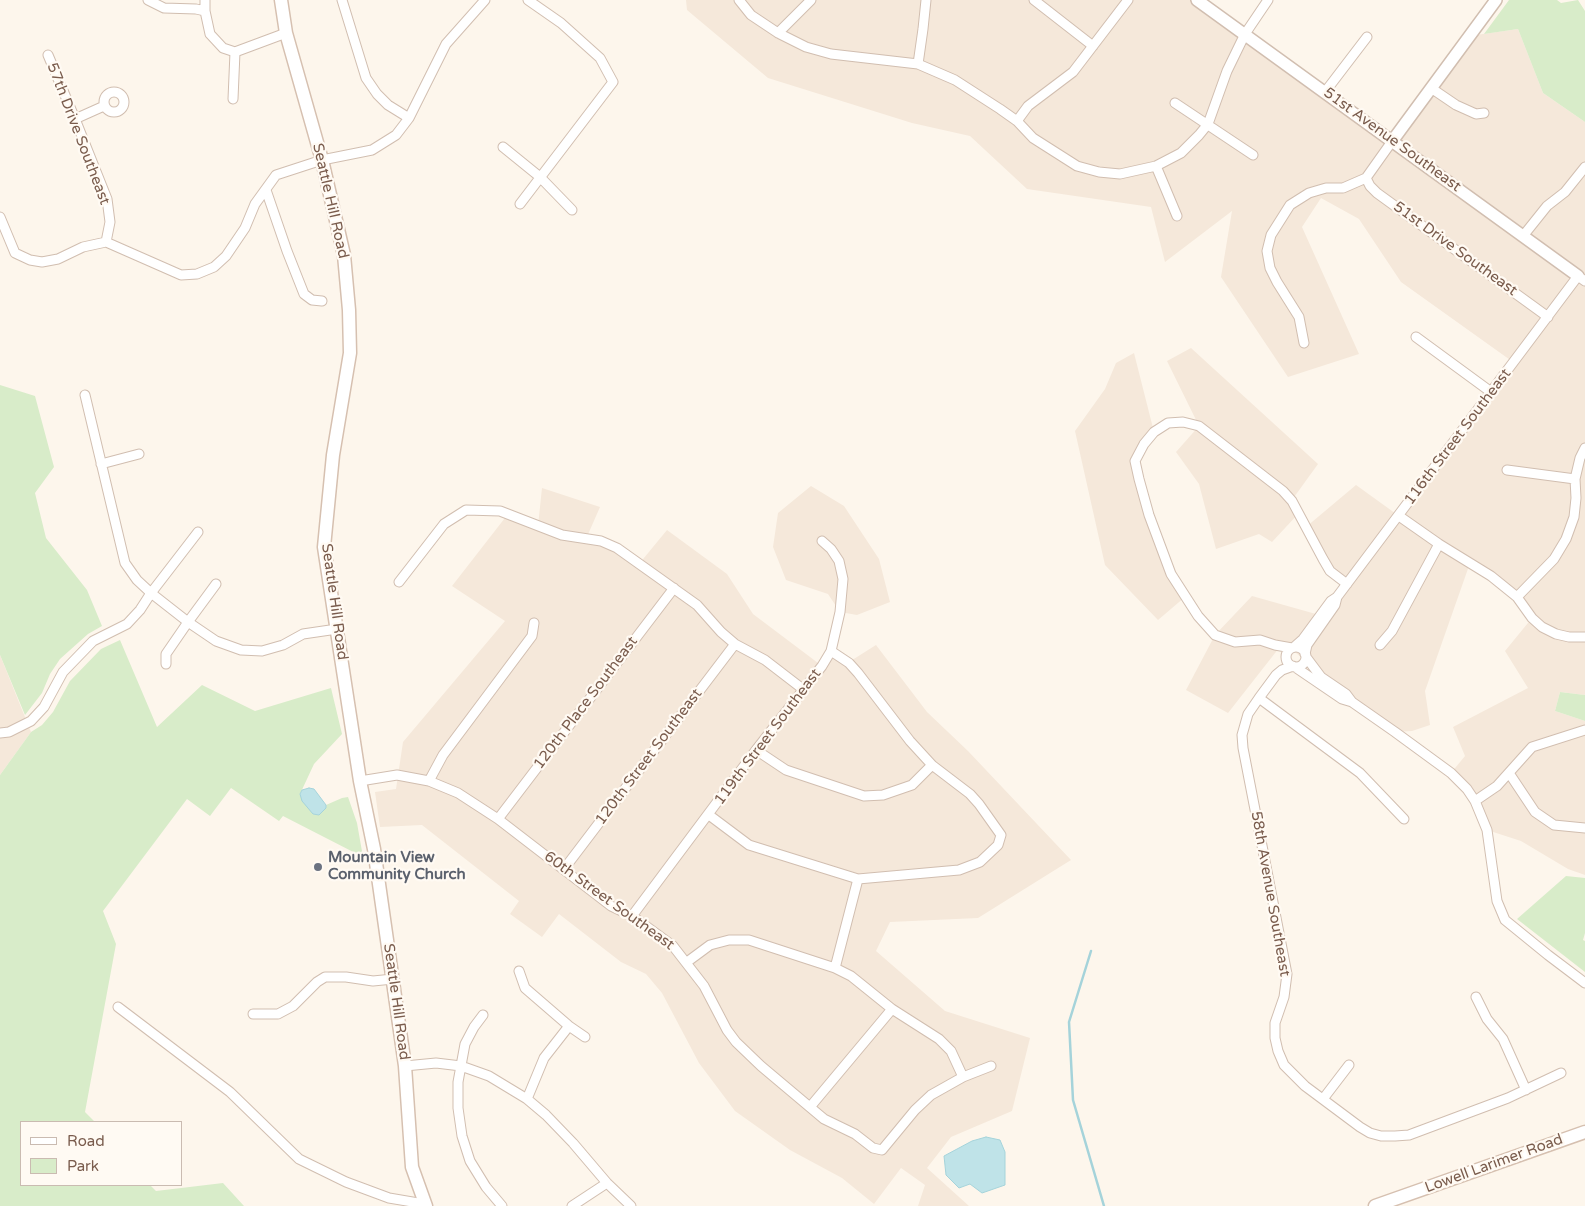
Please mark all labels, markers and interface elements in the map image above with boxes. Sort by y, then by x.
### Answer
street label: 57th Drive Southeast [43,60,113,208]
street label: 51st Avenue Southeast [1320,84,1464,196]
street label: Seattle Hill Road [308,142,352,260]
street label: 51st Drive Southeast [1390,198,1520,300]
street label: 116th Street Southeast [1401,365,1515,509]
street label: Seattle Hill Road [317,543,351,661]
street label: 120th Place Southeast [530,633,642,773]
street label: 119th Street Southeast [711,665,825,809]
street label: 120th Street Southeast [592,685,706,829]
street label: 58th Avenue Southeast [1247,810,1293,978]
street label: 60th Street Southeast [540,848,678,954]
place label: Mountain View Community Church [328,849,466,884]
marker: Mountain View Community Church [312,861,324,873]
street label: Seattle Hill Road [379,943,413,1061]
legend [20,1121,182,1186]
street label: Lowell Larimer Road [1423,1131,1565,1197]
text: Road [67,1132,105,1150]
text: Park [67,1157,99,1175]

